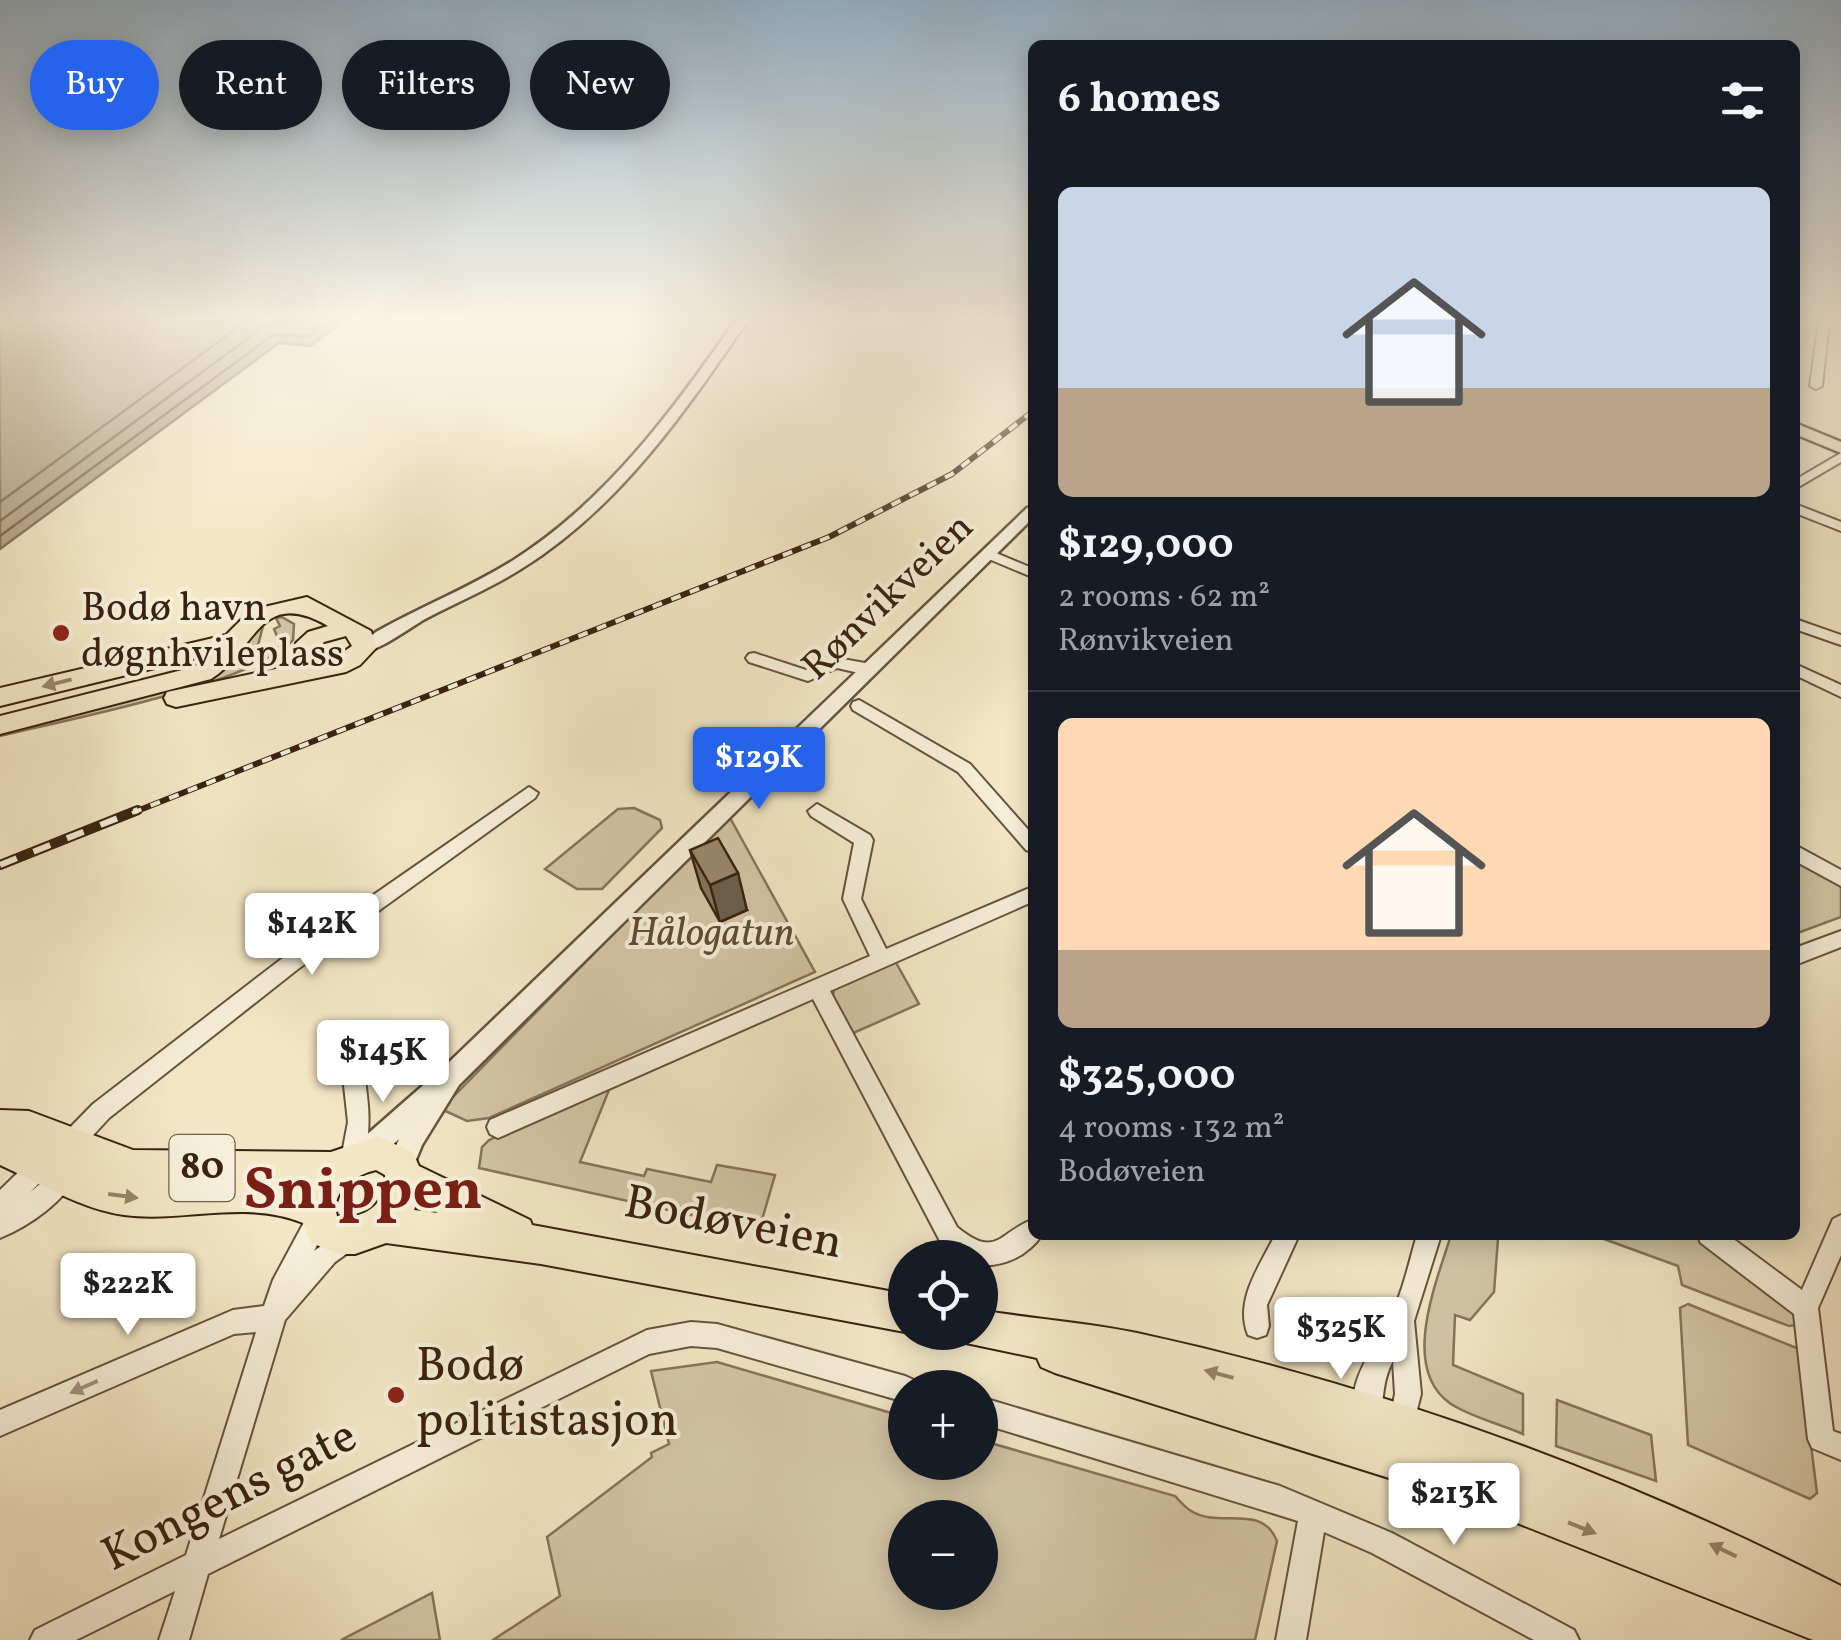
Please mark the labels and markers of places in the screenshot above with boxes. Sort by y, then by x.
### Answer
place label: Bodø havn døgnhvileplass [81,582,344,684]
marker: Bodø havn døgnhvileplass [50,622,72,644]
pin: $129K [689,727,829,812]
pin: $142K [242,893,382,978]
pin: $145K [313,1020,453,1105]
pin: $222K [58,1253,198,1338]
pin: $325K [1271,1297,1411,1382]
place label: Bodø politistasjon [416,1334,678,1456]
marker: Bodø politistasjon [385,1384,407,1406]
pin: $213K [1384,1463,1524,1548]

